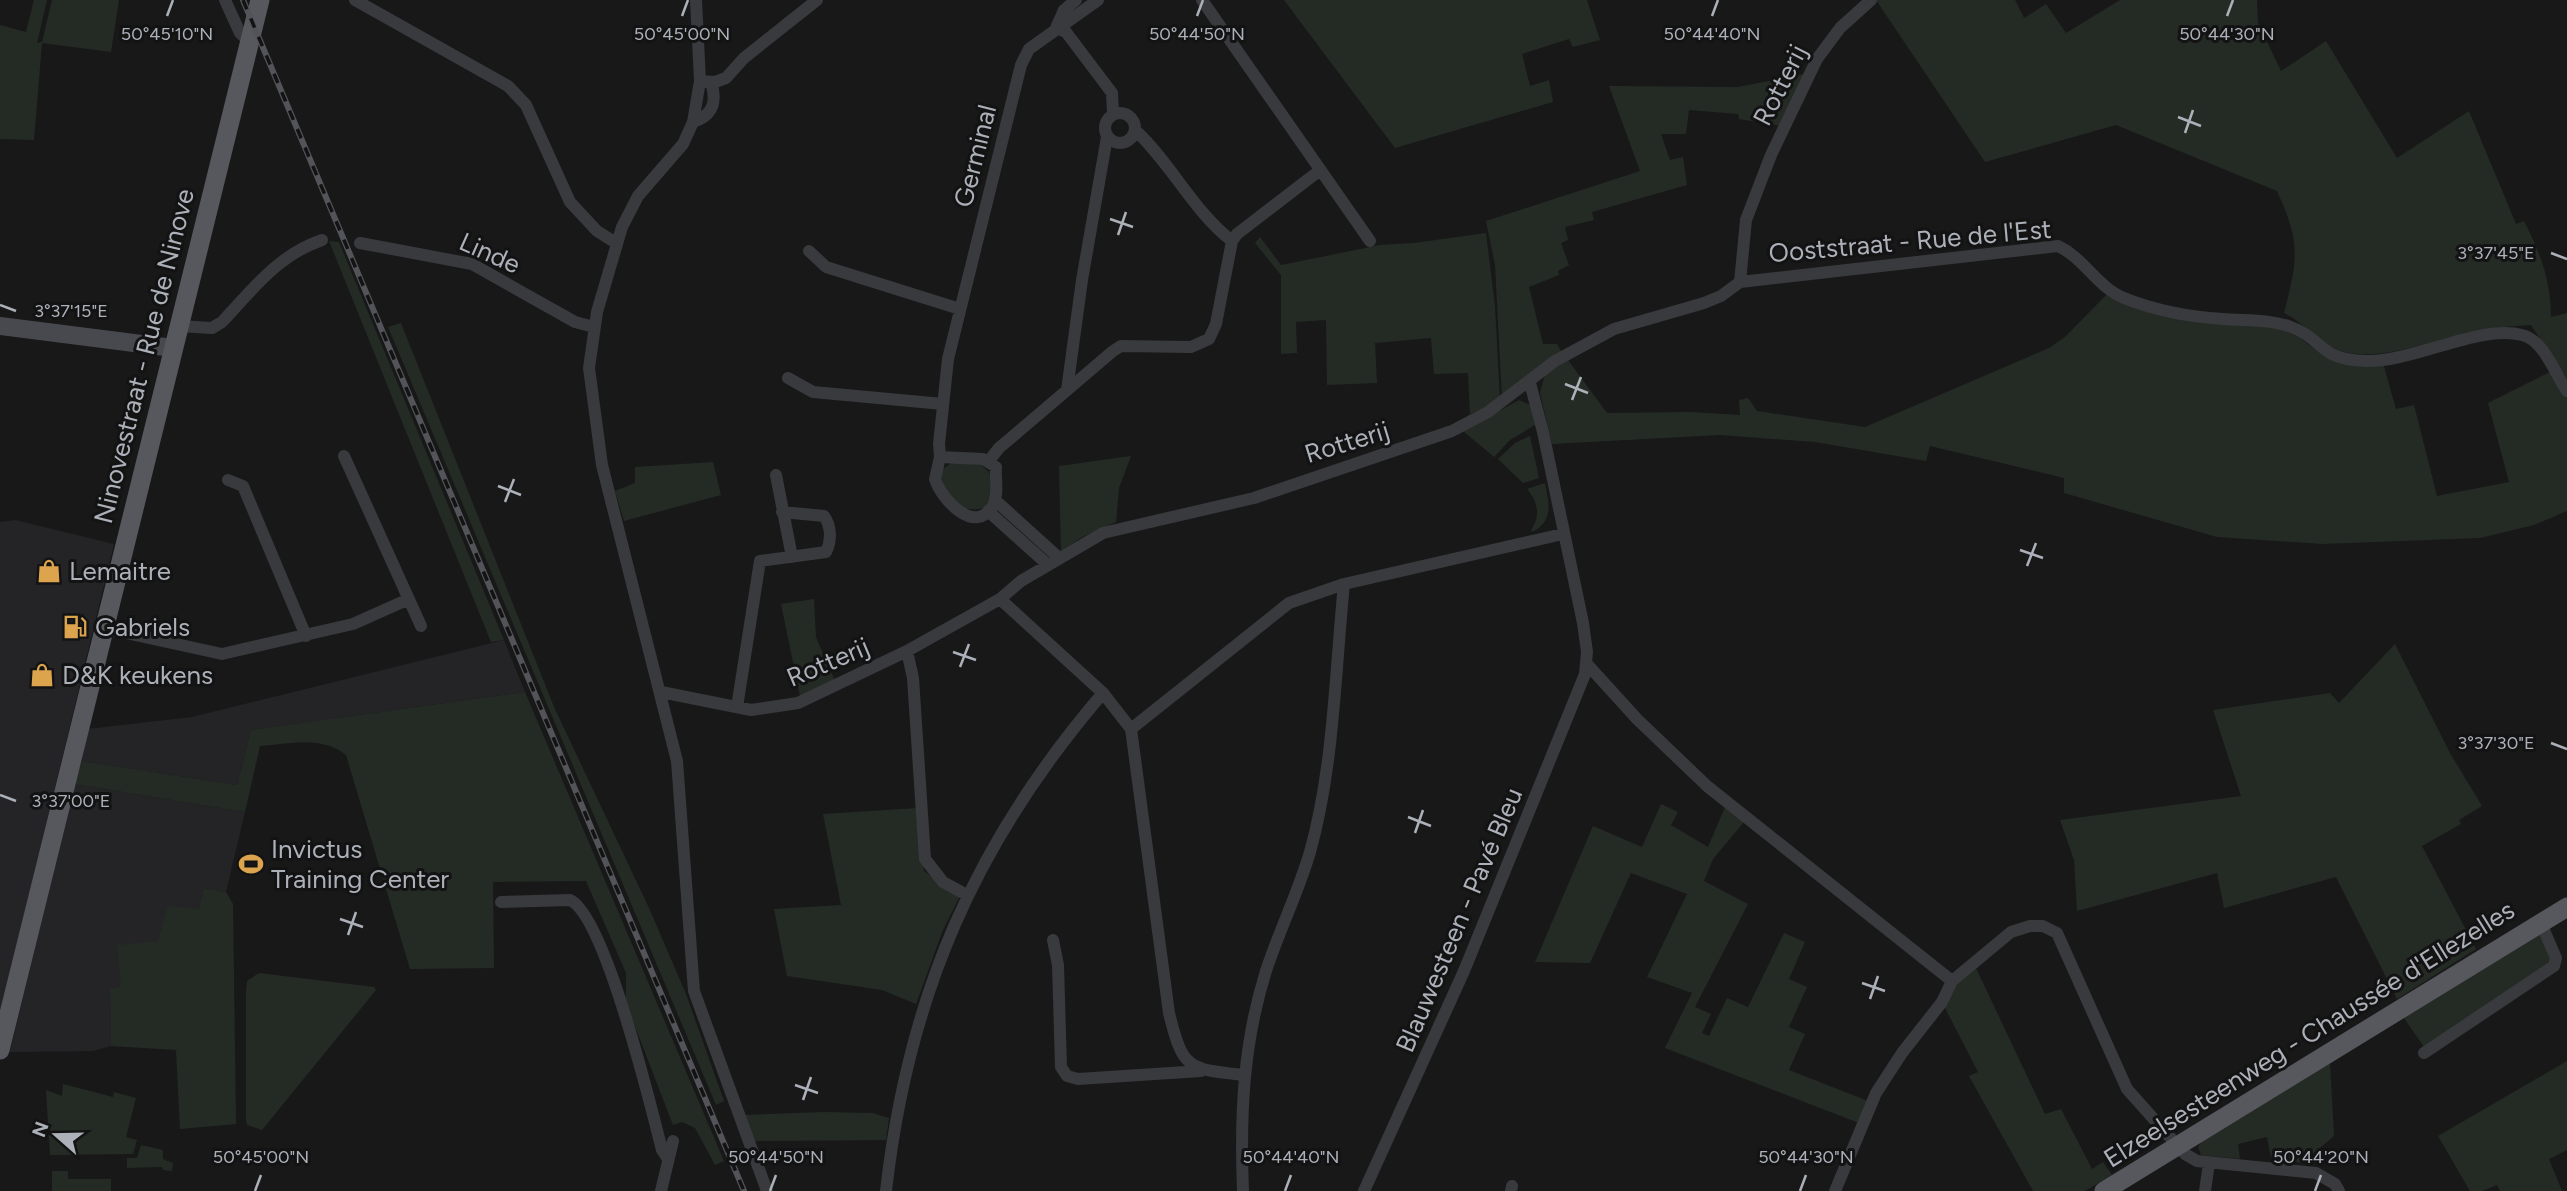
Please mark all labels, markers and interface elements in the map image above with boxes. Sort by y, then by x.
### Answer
text: 50°45'10"N [121,23,213,45]
text: 50°45'00"N [634,23,730,45]
text: 50°44'50"N [1149,23,1245,45]
text: 50°44'40"N [1664,23,1760,45]
text: 50°44'30"N [2179,23,2275,45]
street label: Rotterij [1746,39,1814,131]
street label: Germinal [947,101,1003,211]
street label: Ninovestraat - Rue de Ninove [87,185,201,527]
street label: Ooststraat - Rue de l'Est [1767,213,2053,269]
street label: Linde [454,225,526,281]
text: 3°37'45"E [2457,242,2535,264]
text: 3°37'15"E [34,300,108,322]
street label: Rotterij [1301,414,1393,470]
place label: Lemaitre [69,555,171,587]
shop icon: Lemaitre [35,557,63,585]
place label: Gabriels [95,611,190,643]
fuel station icon: Gabriels [61,613,89,641]
street label: Rotterij [782,630,874,694]
place label: D&K keukens [62,659,213,691]
shop icon: D&K keukens [28,661,56,689]
text: 3°37'30"E [2457,732,2535,754]
street label: Blauwesteen - Pavé Bleu [1389,783,1529,1057]
text: 3°37'00"E [32,790,110,812]
place label: Invictus Training Center [271,833,449,895]
sports icon: Invictus Training Center [237,850,265,878]
street label: Elzeelsesteenweg - Chaussée d'Ellezelles [2098,894,2520,1174]
north arrow [21,1100,91,1170]
text: N [27,1119,54,1140]
text: 50°45'00"N [213,1146,309,1168]
text: 50°44'50"N [728,1146,824,1168]
text: 50°44'40"N [1243,1146,1339,1168]
text: 50°44'30"N [1758,1146,1854,1168]
text: 50°44'20"N [2273,1146,2369,1168]

